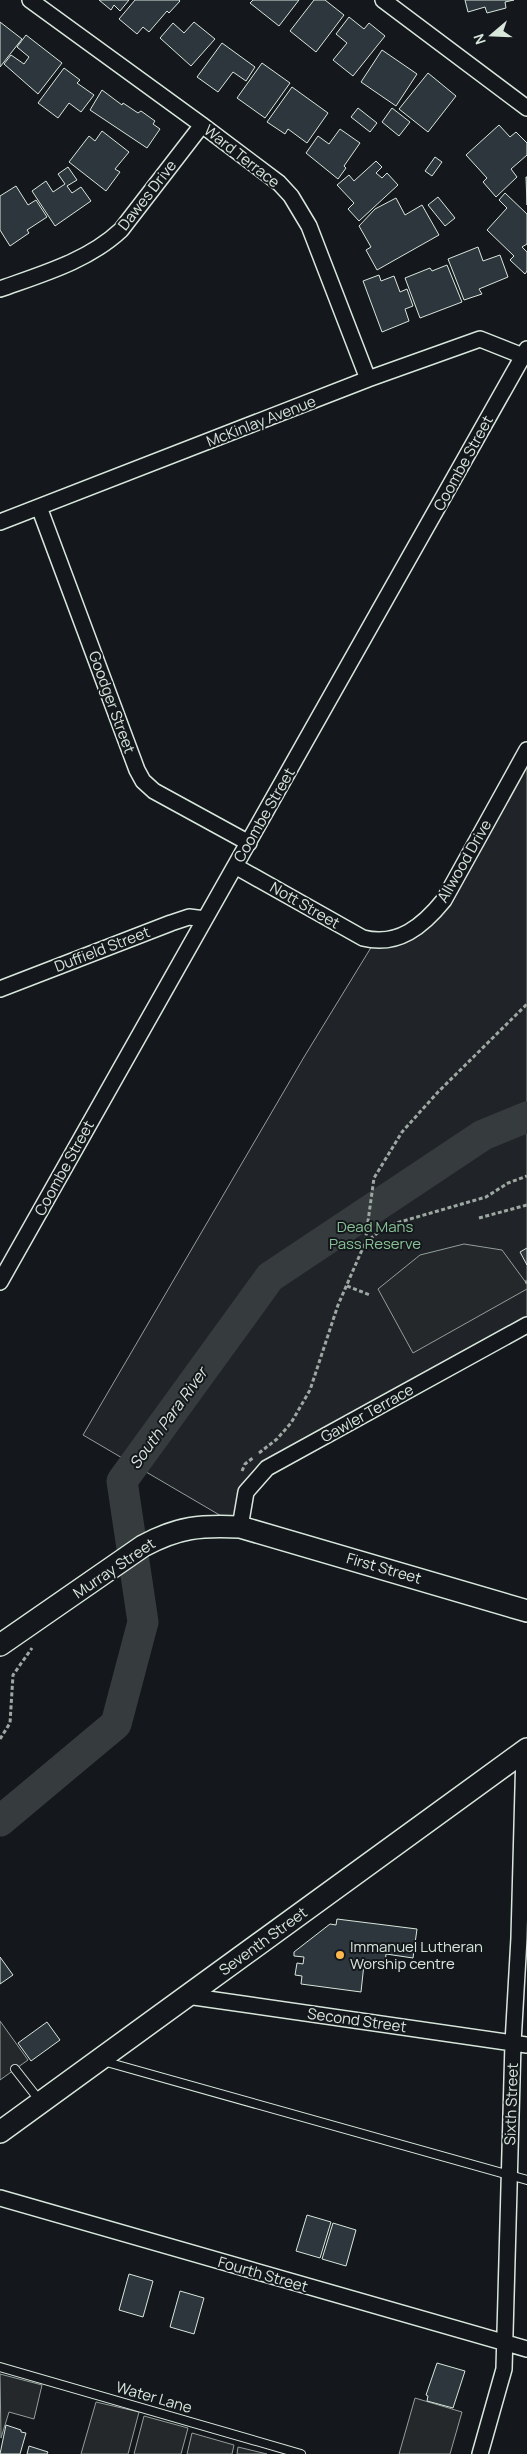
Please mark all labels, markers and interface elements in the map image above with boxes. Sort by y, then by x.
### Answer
north arrow [467,10,517,60]
text: N [469,32,490,47]
street label: Ward Terrace [200,120,285,192]
street label: Dawes Drive [113,155,181,235]
street label: McKinlay Avenue [203,390,319,452]
street label: Coombe Street [428,412,498,514]
street label: Goodger Street [84,648,140,756]
street label: Coombe Street [228,764,300,866]
street label: Allwood Drive [432,816,496,906]
street label: Nott Street [266,877,344,933]
street label: Duffield Street [51,921,153,977]
street label: Coombe Street [29,1117,99,1219]
park label: Dead Mans Pass Reserve [329,1216,421,1254]
water label: South Para River [124,1361,214,1473]
street label: Gawler Terrace [317,1379,417,1447]
street label: Murray Street [69,1533,159,1603]
street label: First Street [344,1547,424,1589]
street label: Seventh Street [215,1902,311,1980]
place label: Immanuel Lutheran Worship centre [350,1936,483,1974]
marker: Immanuel Lutheran Worship centre [334,1949,346,1961]
street label: Second Street [306,2003,408,2037]
street label: Sixth Street [499,2062,523,2146]
street label: Fourth Street [216,2251,310,2297]
street label: Water Lane [114,2376,195,2418]

